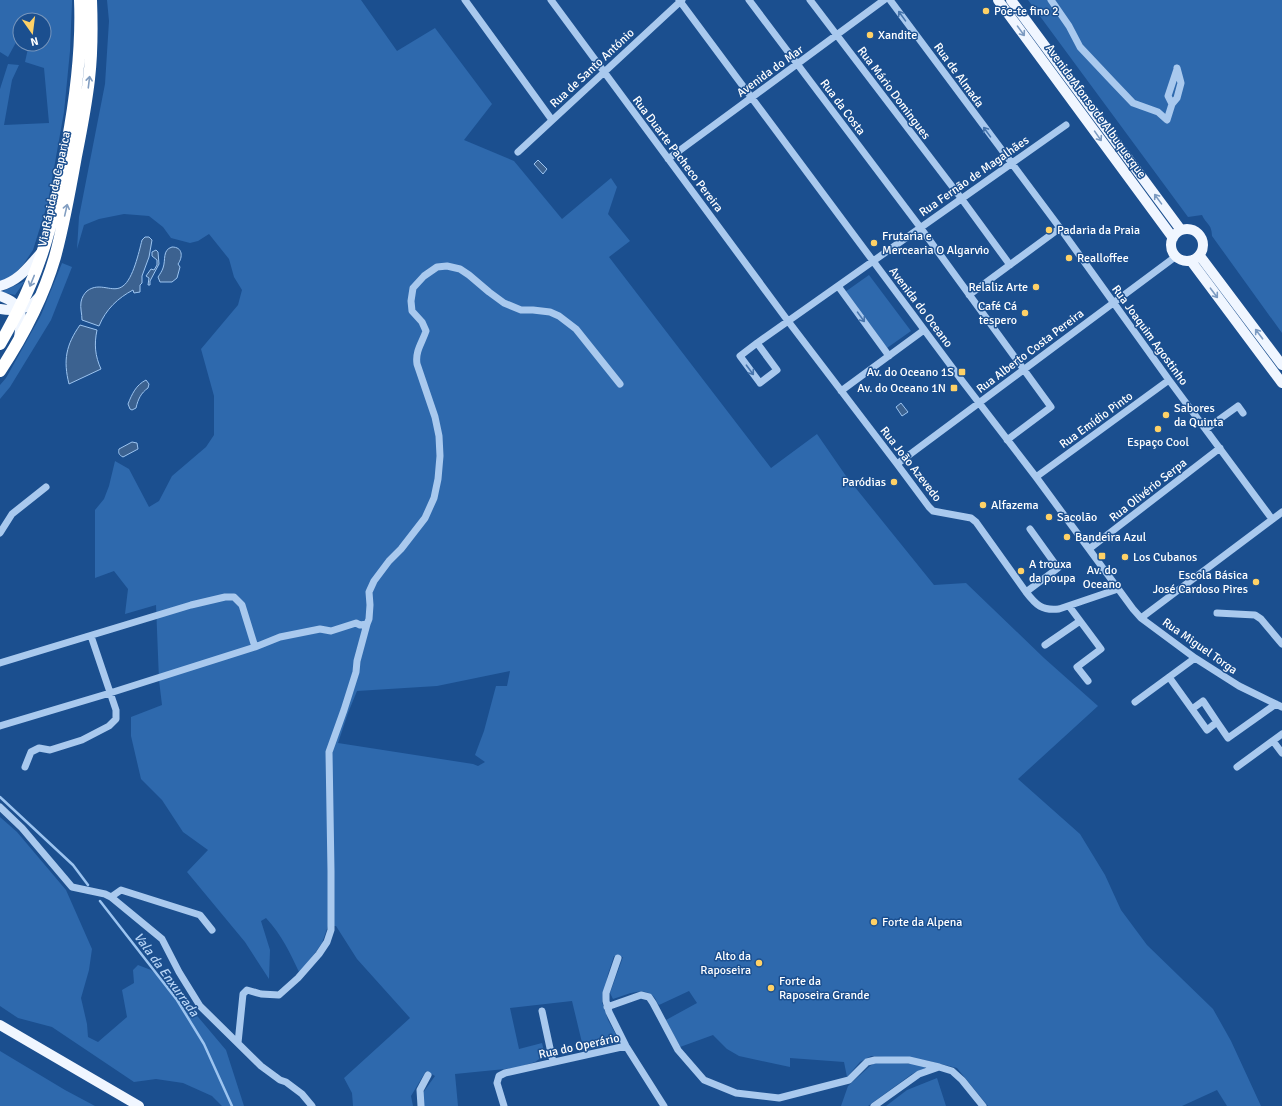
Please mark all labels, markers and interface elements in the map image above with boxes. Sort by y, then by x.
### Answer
place label: Põe-te fino 2 [994,4,1059,19]
marker: Põe-te fino 2 [981,6,991,16]
one-way arrow [898,10,906,21]
north arrow [12,12,52,52]
street label: Rua de Santo António [547,25,638,111]
one-way arrow [1017,26,1025,37]
place label: Xandite [878,28,917,43]
marker: Xandite [865,30,875,40]
text: N [29,34,40,48]
street label: Rua de Almada [930,40,987,110]
street label: Avenida Afonso de Albuquerque [1042,41,1149,181]
street label: Avenida do Mar [734,42,807,101]
street label: Rua Mário Domingues [854,44,933,143]
one-way arrow [85,76,93,89]
street label: Rua da Costa [817,76,869,138]
street label: Rua Duarte Pacheco Pereira [629,93,726,215]
one-way arrow [983,126,991,137]
street label: Via Rápida da Caparica [35,130,74,248]
one-way arrow [1094,131,1102,142]
street label: Rua Fernão de Magalhães [917,133,1032,220]
one-way arrow [1154,194,1162,205]
one-way arrow [62,204,70,217]
place label: Padaria da Praia [1057,223,1140,238]
marker: Padaria da Praia [1044,225,1054,235]
place label: Frutaria e Mercearia O Algarvio [882,229,989,258]
marker: Frutaria e Mercearia O Algarvio [869,238,879,248]
place label: Realloffee [1077,251,1129,266]
marker: Realloffee [1064,253,1074,263]
street label: Avenida do Oceano [885,264,956,351]
one-way arrow [27,274,35,286]
place label: Relaliz Arte [969,280,1028,295]
marker: Relaliz Arte [1031,282,1041,292]
street label: Rua Joaquim Agostinho [1108,282,1191,388]
one-way arrow [1210,287,1218,298]
place label: Café Cá tespero [978,299,1017,328]
street label: Rua Alberto Costa Pereira [974,306,1087,397]
marker: Café Cá tespero [1020,308,1030,318]
one-way arrow [857,311,865,322]
one-way arrow [1254,329,1263,340]
one-way arrow [746,364,755,375]
place label: Av. do Oceano 1S [867,365,954,380]
marker: Av. do Oceano 1S [957,367,967,377]
place label: Av. do Oceano 1N [857,381,946,396]
marker: Av. do Oceano 1N [949,383,959,393]
street label: Rua Emídio Pinto [1057,389,1136,452]
place label: Sabores da Quinta [1174,401,1224,430]
marker: Sabores da Quinta [1161,410,1171,420]
street label: Rua João Azevedo [877,424,945,505]
marker: Espaço Cool [1153,424,1163,434]
place label: Espaço Cool [1127,435,1190,450]
street label: Rua Olivério Serpa [1107,455,1190,525]
place label: Paródias [842,475,886,490]
marker: Paródias [889,477,899,487]
place label: Alfazema [991,498,1039,513]
marker: Alfazema [978,500,988,510]
place label: Sacolão [1057,510,1097,525]
marker: Sacolão [1044,512,1054,522]
place label: Bandeira Azul [1075,530,1147,545]
marker: Bandeira Azul [1062,532,1072,542]
place label: Los Cubanos [1133,550,1197,565]
marker: Av. do Oceano [1097,551,1107,561]
marker: Los Cubanos [1120,552,1130,562]
place label: A trouxa da poupa [1029,557,1076,586]
place label: Av. do Oceano [1083,563,1121,592]
marker: A trouxa da poupa [1016,566,1026,576]
place label: Escola Básica José Cardoso Pires [1153,568,1248,597]
marker: Escola Básica José Cardoso Pires [1251,577,1261,587]
street label: Rua Miguel Torga [1159,615,1240,678]
place label: Forte da Alpena [882,915,962,930]
marker: Forte da Alpena [869,917,879,927]
water label: Vala da Enxurrada [130,929,202,1020]
place label: Alto da Raposeira [700,949,751,978]
marker: Alto da Raposeira [754,958,764,968]
place label: Forte da Raposeira Grande [779,974,869,1003]
marker: Forte da Raposeira Grande [766,983,776,993]
street label: Rua do Operário [537,1031,621,1062]

